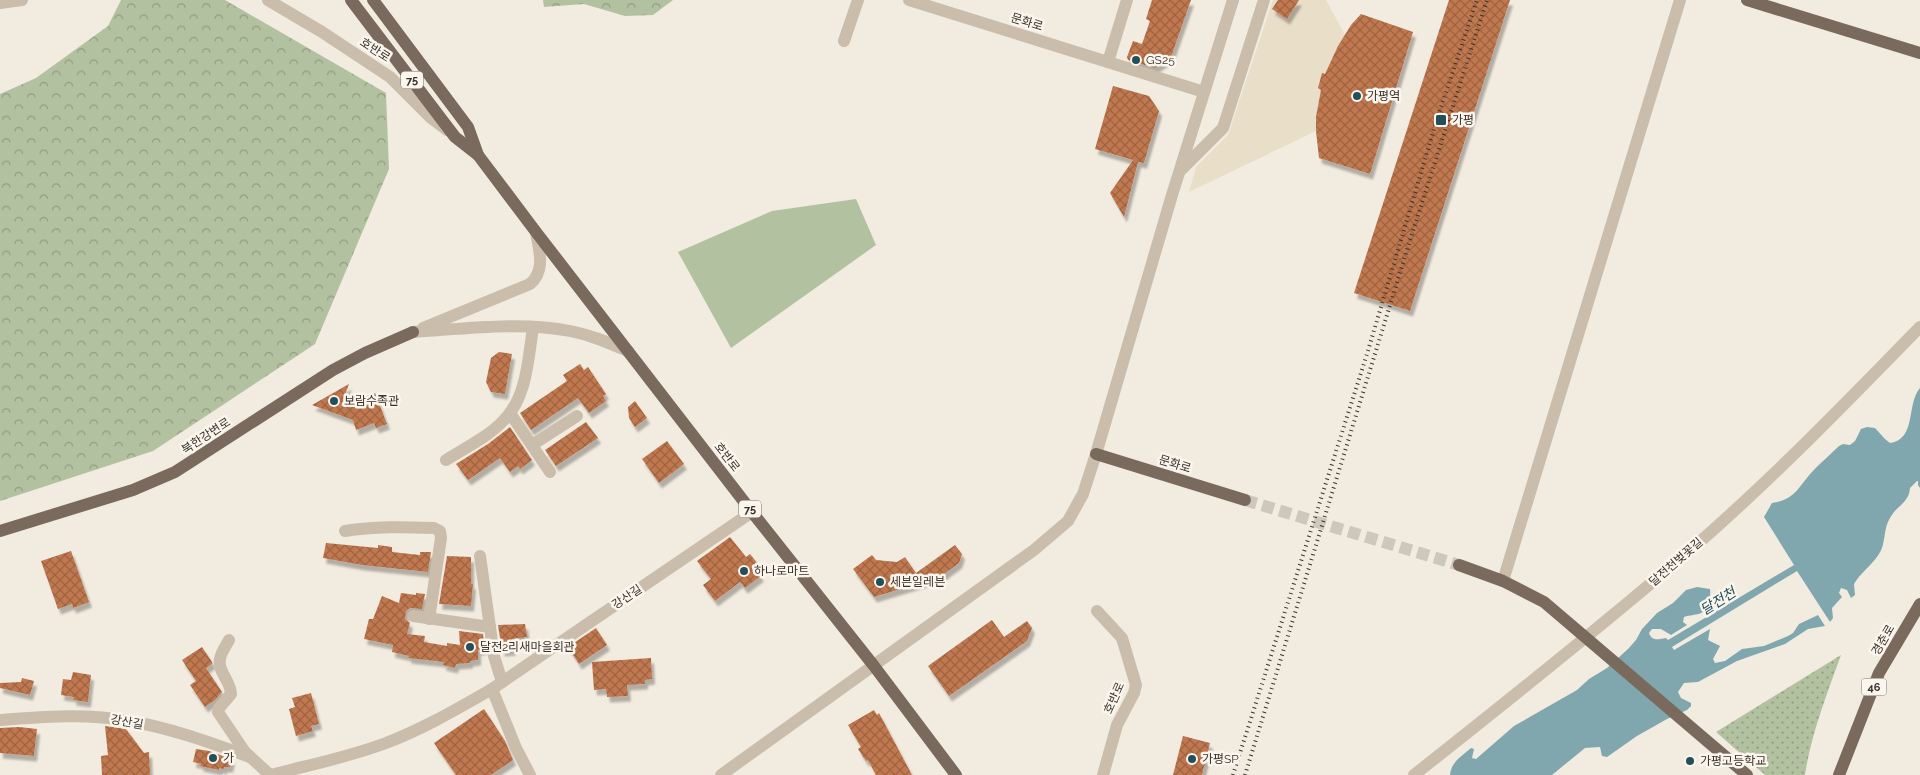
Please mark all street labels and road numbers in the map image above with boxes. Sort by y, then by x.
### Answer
street label: 문화로 [1009,10,1045,34]
street label: 호반로 [357,35,393,65]
road number: 75 [401,72,423,88]
street label: 북한강변로 [179,415,233,457]
street label: 호반로 [711,440,743,474]
street label: 문화로 [1157,452,1193,476]
road number: 75 [739,500,761,518]
street label: 달전천벚꽃길 [1646,535,1706,589]
street label: 강산길 [609,582,645,612]
street label: 경춘로 [1869,622,1897,658]
road number: 46 [1862,679,1886,696]
street label: 호반로 [1101,680,1127,716]
street label: 강산길 [109,712,145,732]

